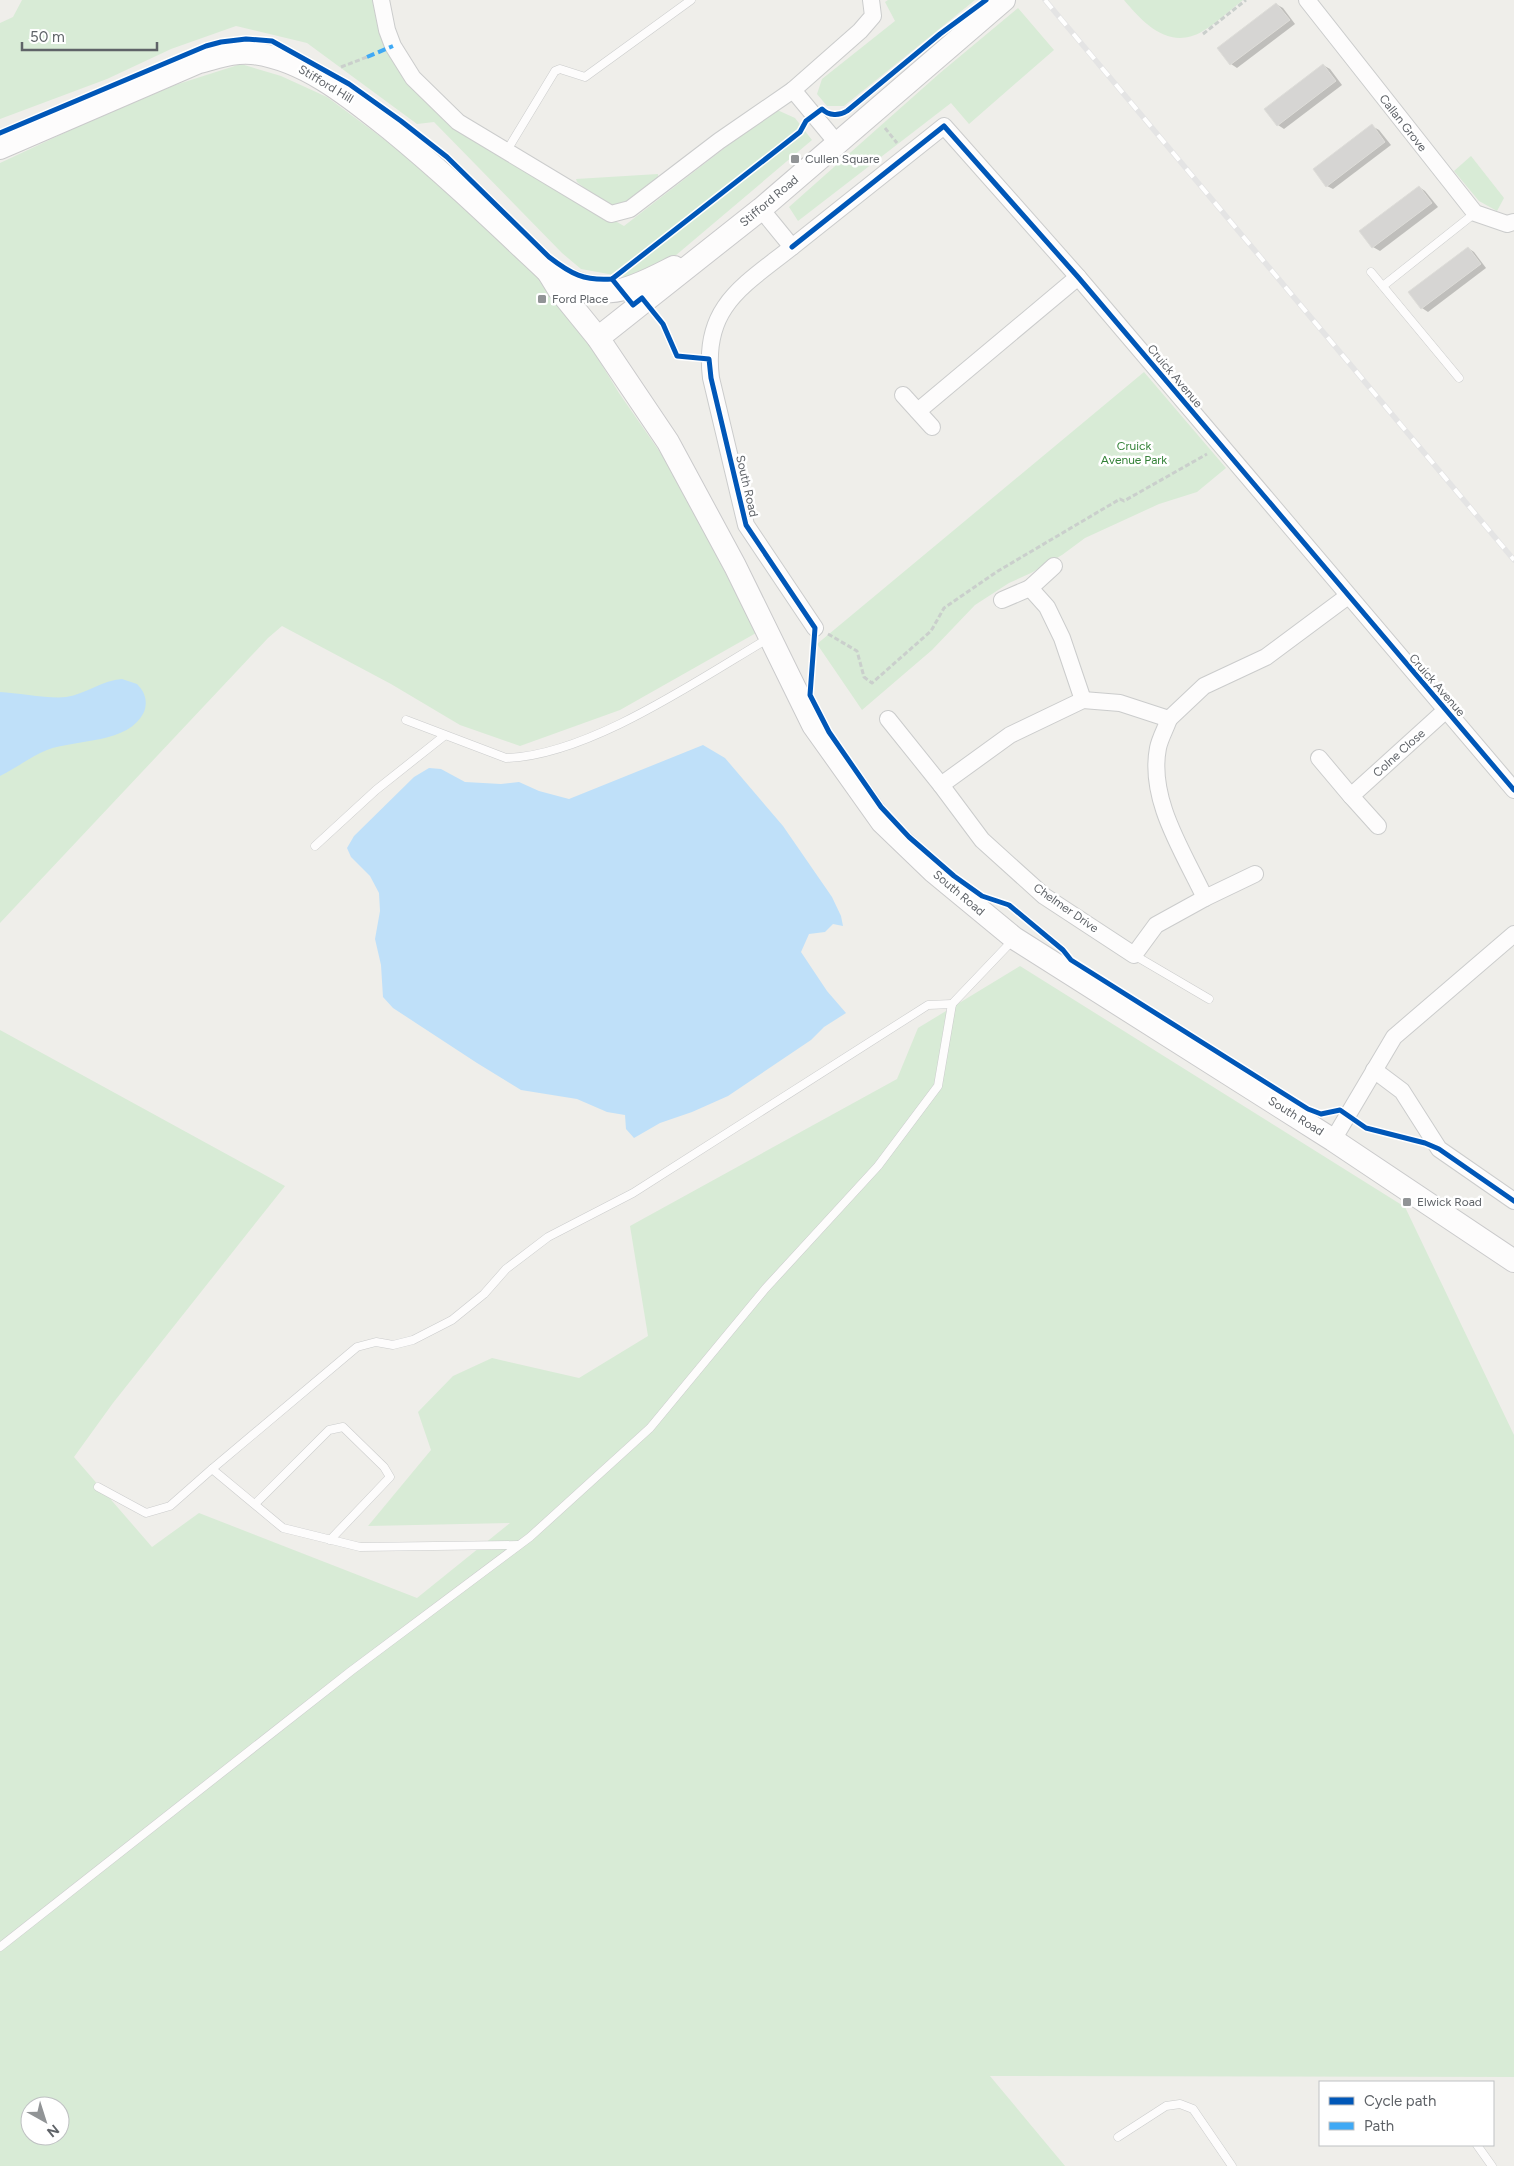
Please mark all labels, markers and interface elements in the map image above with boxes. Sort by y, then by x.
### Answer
scale bar [22,20,158,52]
text: 50 m [30,28,65,46]
street label: Stifford Hill [296,62,356,106]
street label: Callan Grove [1376,92,1430,155]
place label: Cullen Square [805,152,880,166]
marker: Cullen Square [789,153,801,165]
street label: Stifford Road [737,172,801,230]
place label: Ford Place [552,292,609,306]
marker: Ford Place [536,293,548,305]
street label: Cruick Avenue [1145,342,1206,411]
park label: Cruick Avenue Park [1101,439,1167,467]
street label: South Road [733,454,761,518]
street label: Cruick Avenue [1406,651,1468,719]
street label: Colne Close [1370,726,1428,780]
street label: South Road [930,867,988,919]
street label: Chelmer Drive [1031,880,1102,936]
street label: South Road [1266,1093,1326,1139]
place label: Elwick Road [1417,1195,1482,1209]
marker: Elwick Road [1401,1196,1413,1208]
legend [1319,2081,1494,2146]
text: Cycle path [1364,2092,1436,2110]
north arrow [20,2096,70,2146]
text: Path [1364,2117,1394,2135]
text: N [43,2121,62,2141]

